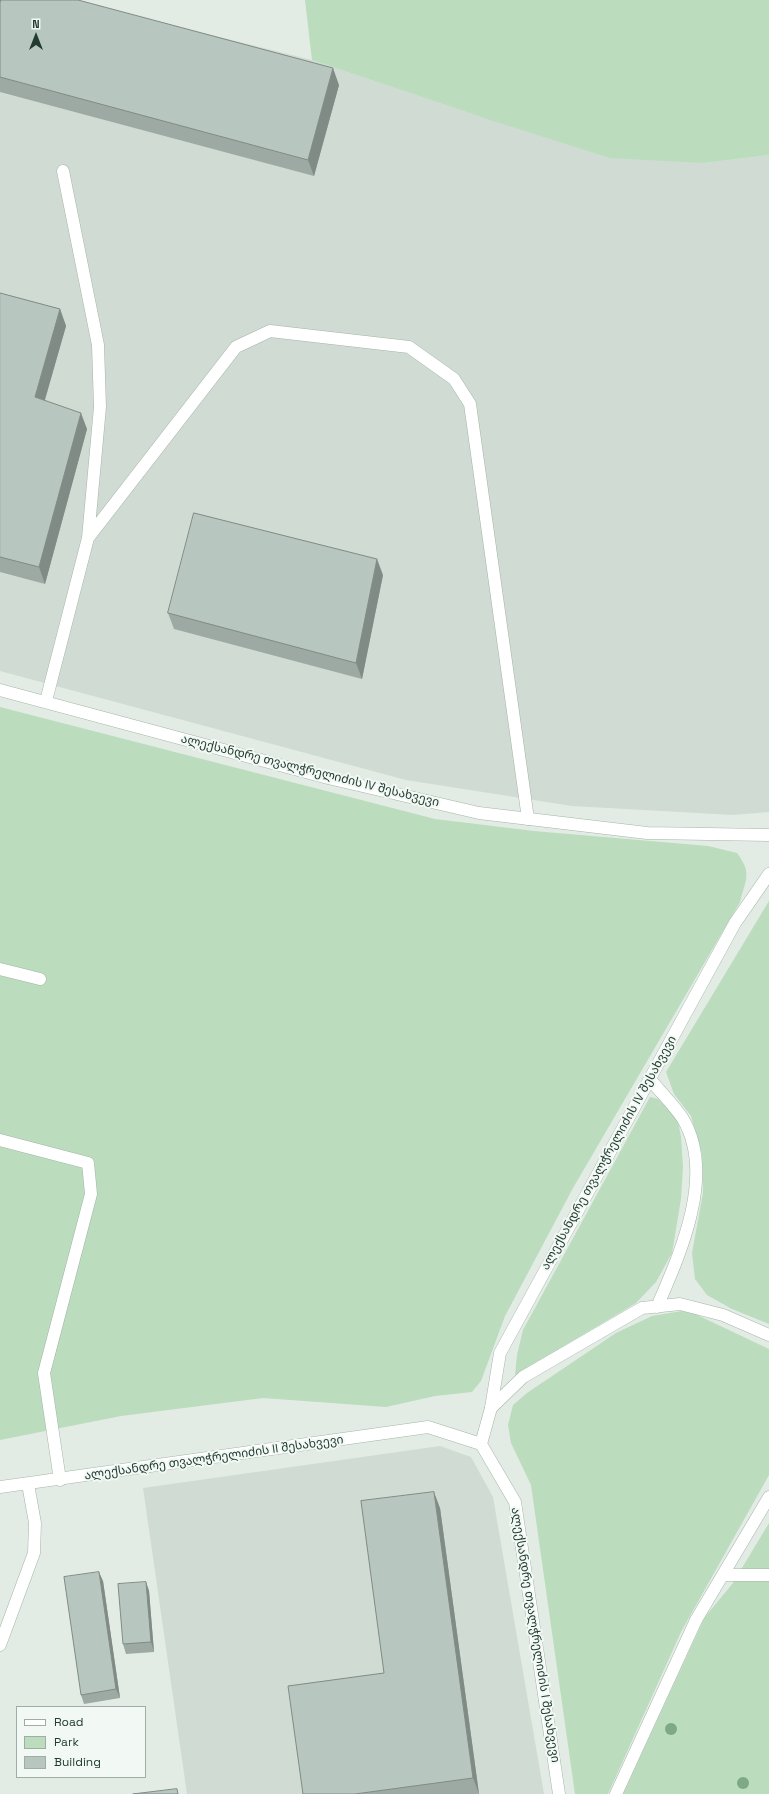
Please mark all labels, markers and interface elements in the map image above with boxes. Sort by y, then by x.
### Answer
north arrow [16,16,56,56]
text: N [32,17,40,31]
street label: ალექსანდრე თვალჭრელიძის IV შესახვევი [179,732,441,810]
street label: ალექსანდრე თვალჭრელიძის IV შესახვევი [538,1033,680,1273]
street label: ალექსანდრე თვალჭრელიძის II შესახვევი [84,1433,344,1483]
street label: ალექსანდრე თვალჭრელიძის I შესახვევი [508,1506,562,1764]
legend [16,1706,146,1778]
text: Road [54,1714,83,1730]
text: Park [54,1734,79,1750]
text: Building [54,1754,101,1770]

